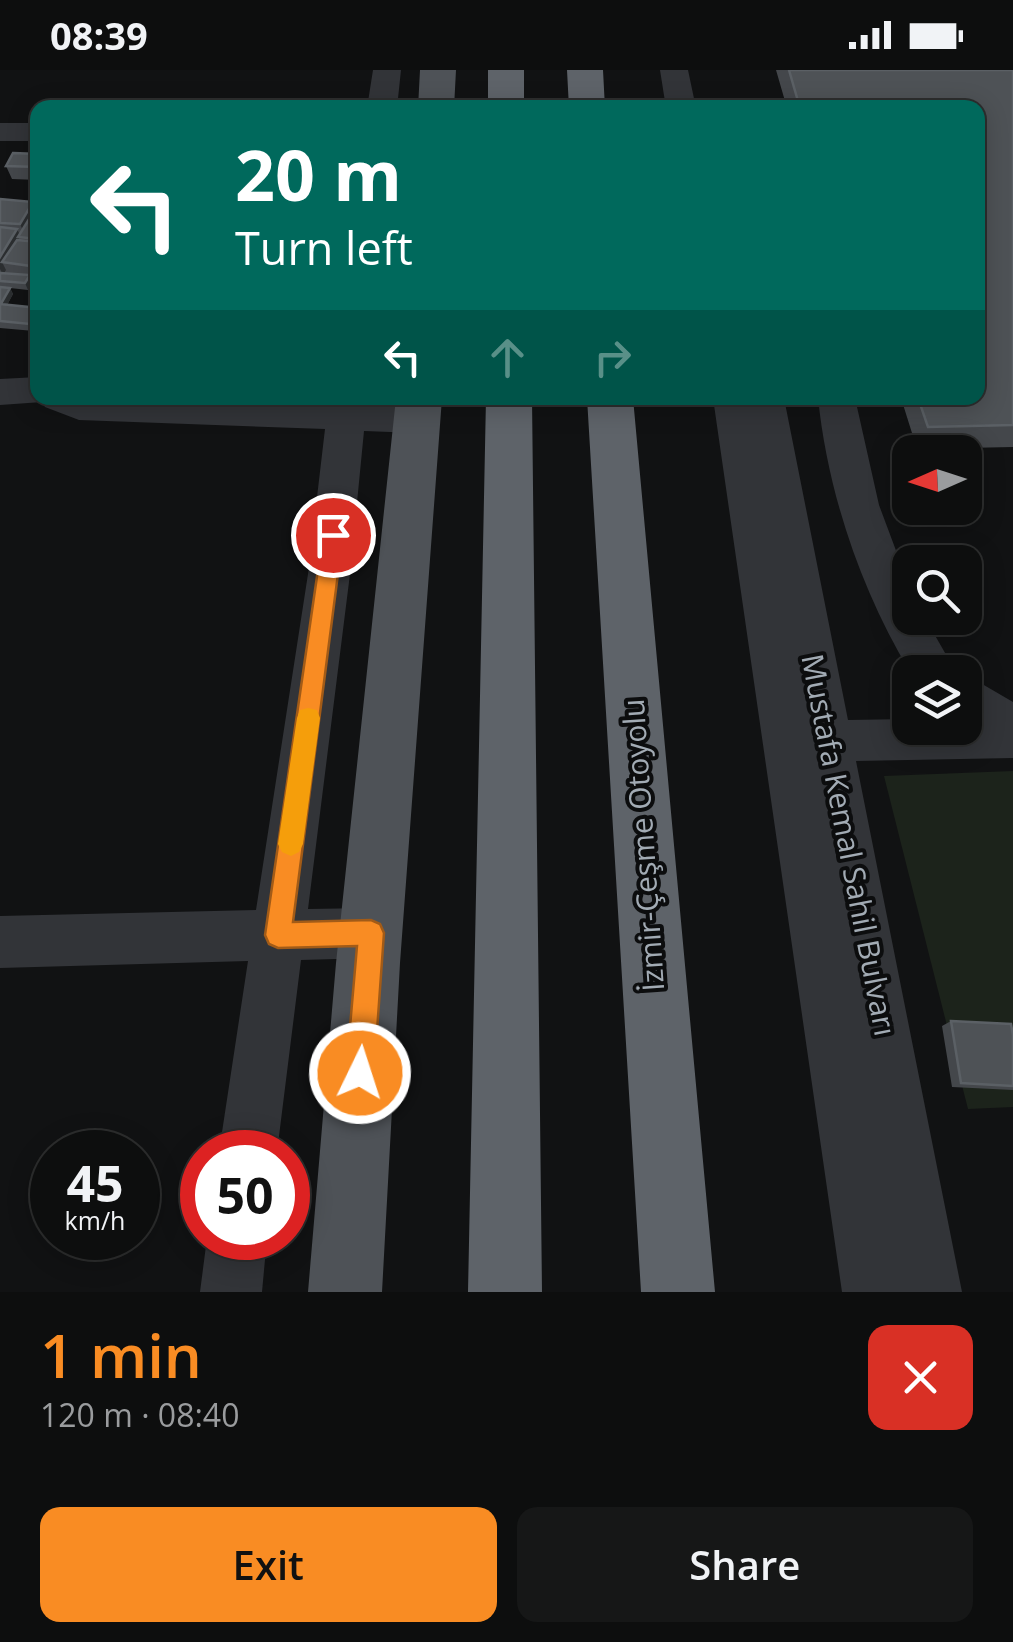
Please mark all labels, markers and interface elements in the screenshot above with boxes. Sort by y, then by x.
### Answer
text: 08:39 [50,9,148,61]
text: 20 m [235,126,402,222]
icon: left [70,140,200,270]
text: Turn left [235,217,413,278]
icon: left [375,330,430,385]
icon: ahead [480,330,535,385]
icon: right [585,330,640,385]
north arrow [892,435,982,525]
map controls [892,435,982,745]
pin [291,493,376,578]
icon: arrive [306,508,361,563]
button: search [892,545,982,635]
street label: Mustafa Kemal Sahil Bulvarı [792,650,907,1039]
button: layers [892,655,982,745]
street label: İzmir-Çeşme Otoyolu [612,697,673,993]
position arrow [308,1021,412,1125]
speed limit sign: 50 [180,1130,310,1260]
text: 45 [66,1149,124,1217]
text: km/h [65,1203,125,1237]
text: 1 min [40,1314,202,1396]
button: close [868,1325,973,1430]
text: 120 m · 08:40 [40,1393,239,1436]
button: Exit [40,1507,497,1622]
button: Share [517,1507,973,1622]

